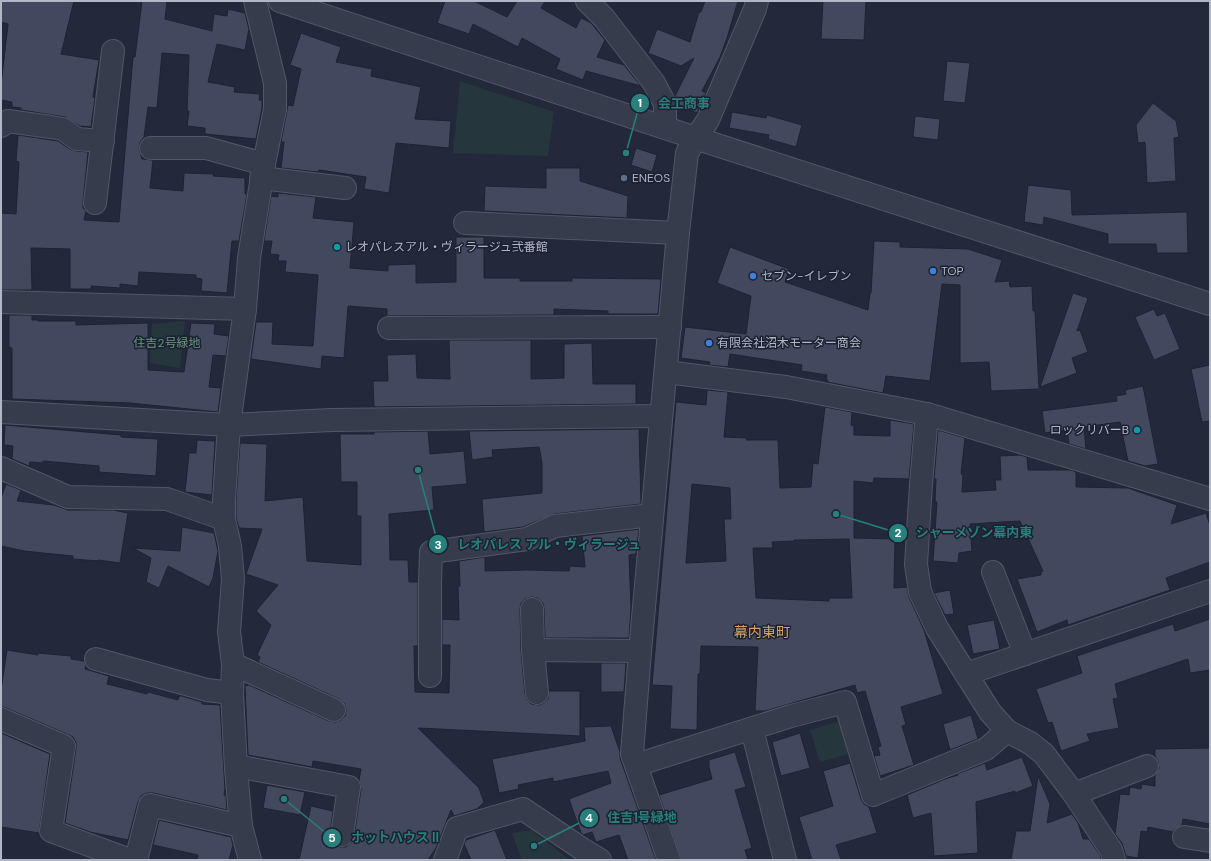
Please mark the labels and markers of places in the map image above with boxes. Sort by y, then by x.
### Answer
callout: 会工商事 [630,90,718,115]
place label: ENEOS [632,170,670,186]
marker: ENEOS [619,173,629,183]
place label: レオパレスアル・ヴィラージュ弐番館 [345,239,548,255]
marker: レオパレスアル・ヴィラージュ弐番館 [332,242,342,252]
place label: TOP [941,263,964,279]
marker: TOP [928,266,938,276]
place label: セブン-イレブン [761,268,852,284]
marker: セブン-イレブン [748,271,758,281]
place label: 有限会社沼木モーター商会 [717,335,861,351]
marker: 有限会社沼木モーター商会 [704,338,714,348]
place label: ロックリバーB [1050,422,1129,438]
marker: ロックリバーB [1132,425,1142,435]
callout: シャーメゾン幕内東 [888,520,1041,545]
callout: レオパレス アル・ヴィラージュ [428,532,649,557]
callout: 住吉1号緑地 [579,805,685,830]
callout: ホットハウス II [322,825,447,850]

